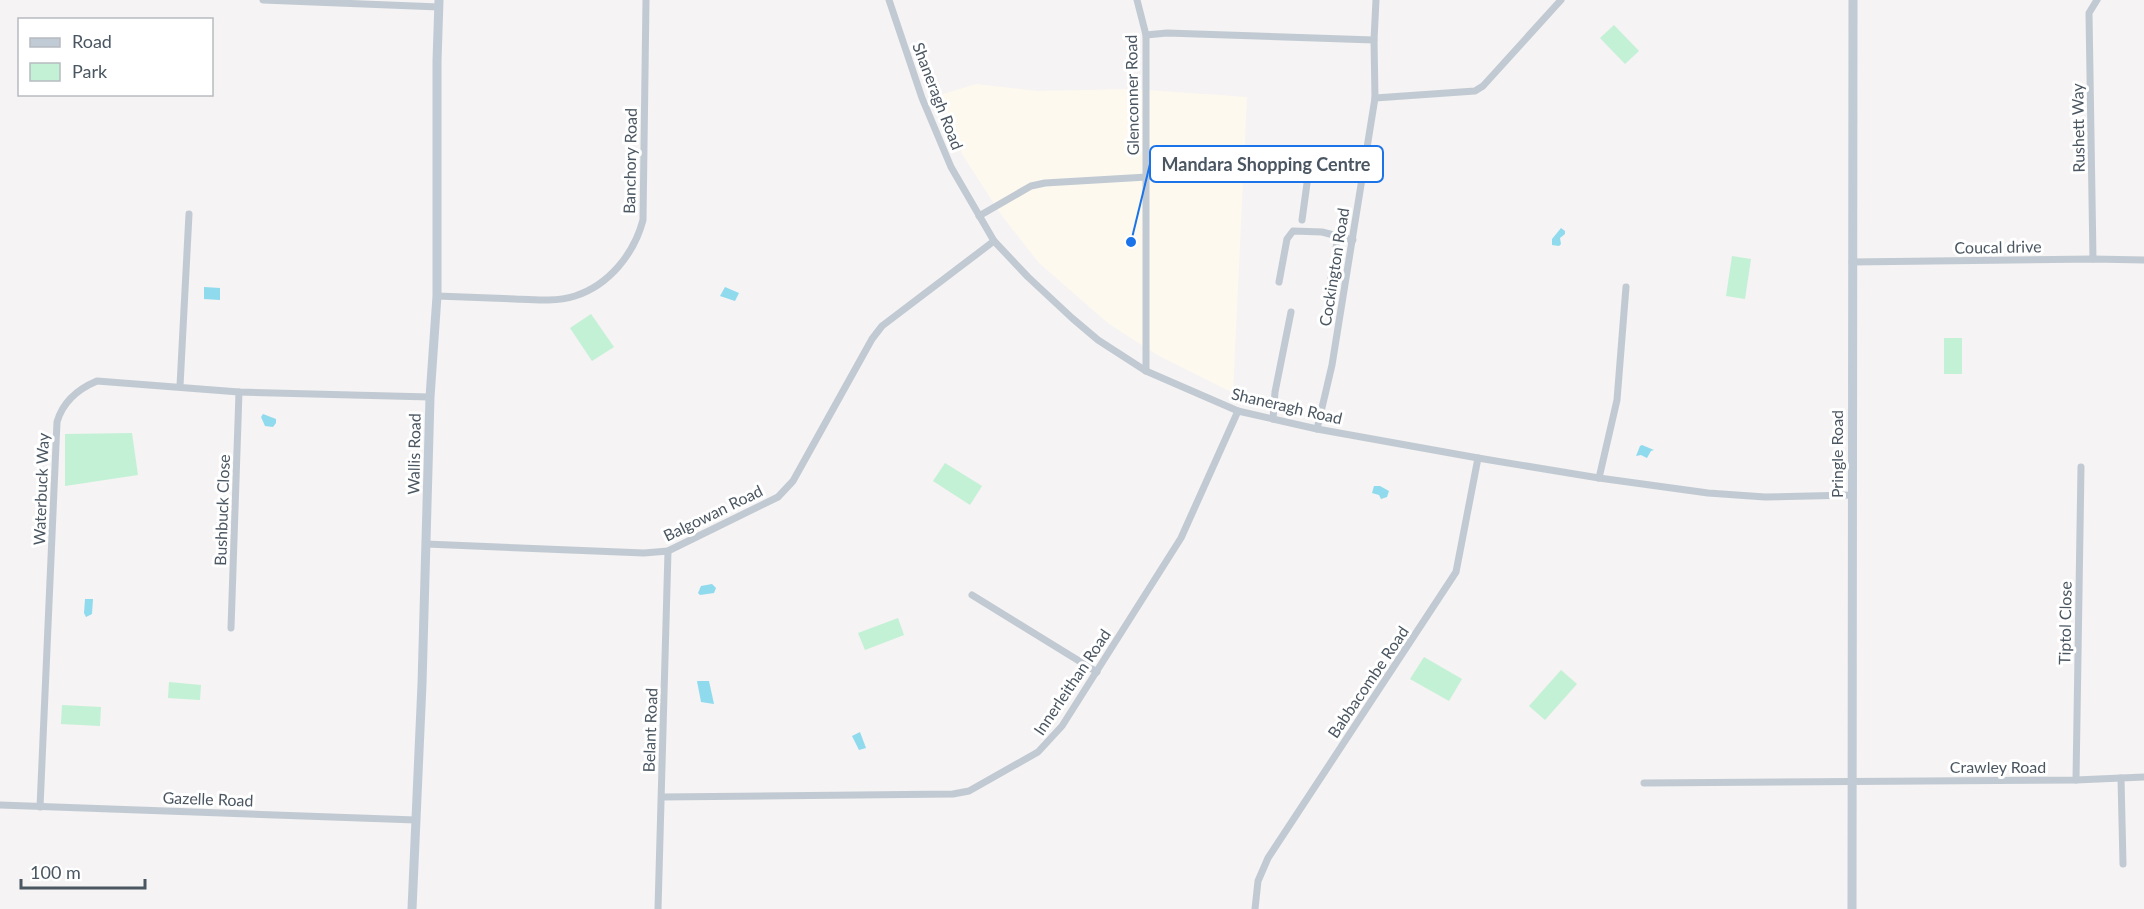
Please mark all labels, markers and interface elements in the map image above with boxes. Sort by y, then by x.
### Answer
legend [18,18,213,96]
text: Road [72,30,112,52]
street label: Glenconner Road [1121,34,1142,156]
street label: Shaneragh Road [909,40,968,152]
text: Park [72,60,108,82]
street label: Rushett Way [2067,82,2088,173]
street label: Banchory Road [619,108,640,214]
callout: Mandara Shopping Centre [1150,146,1383,182]
text: Mandara Shopping Centre [1162,153,1371,175]
street label: Cockington Road [1315,206,1352,328]
street label: Coucal drive [1954,236,2042,257]
street label: Shaneragh Road [1230,384,1344,428]
street label: Pringle Road [1827,410,1846,498]
street label: Wallis Road [403,413,424,495]
street label: Waterbuck Way [29,432,52,546]
street label: Bushbuck Close [210,454,233,566]
street label: Balgowan Road [660,480,765,545]
street label: Tiptol Close [2054,581,2075,665]
street label: Babbacombe Road [1323,622,1412,741]
street label: Innerleithan Road [1029,625,1114,738]
street label: Belant Road [639,687,660,773]
street label: Crawley Road [1950,757,2046,776]
street label: Gazelle Road [162,787,254,810]
scale bar [21,852,146,890]
text: 100 m [30,861,81,883]

